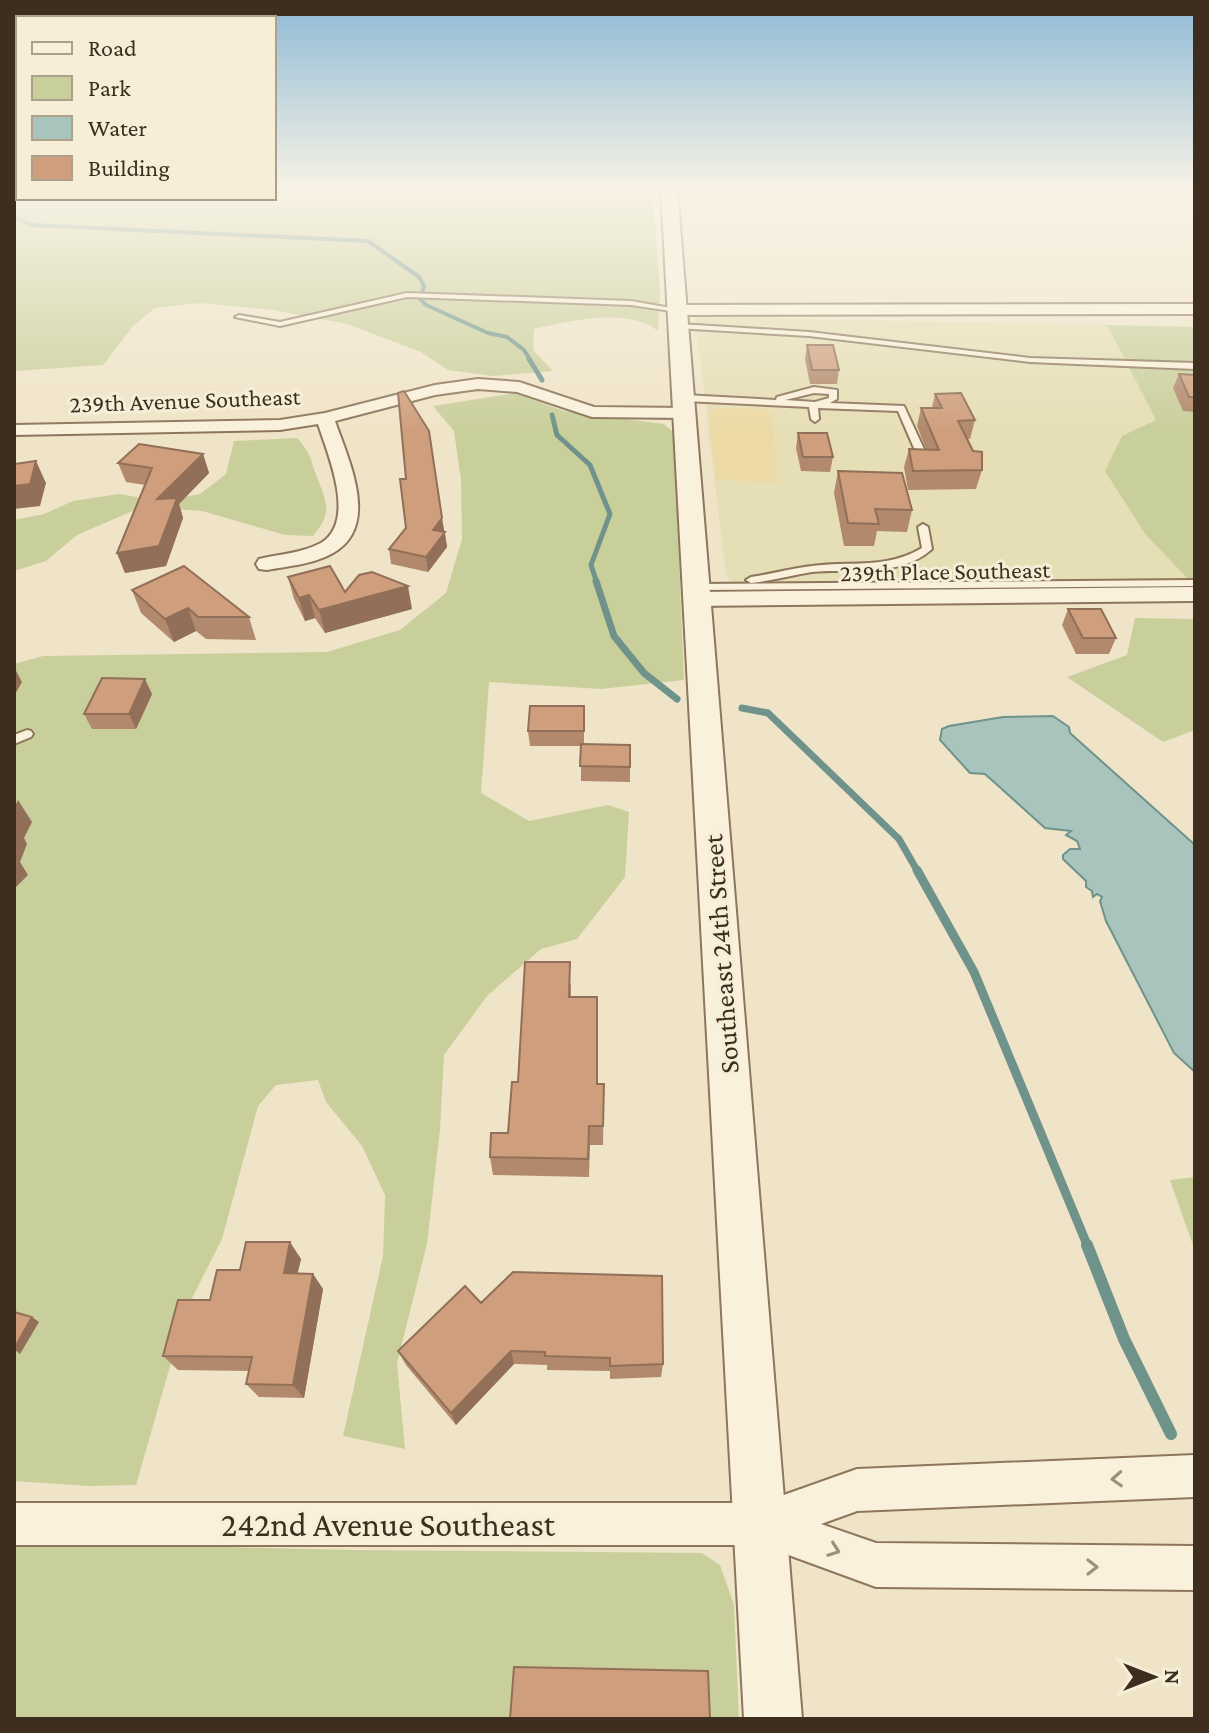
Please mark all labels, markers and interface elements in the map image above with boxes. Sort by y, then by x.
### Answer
legend [16,16,276,200]
text: Road [88,34,137,61]
text: Park [88,74,131,101]
text: Water [88,114,147,141]
text: Building [88,154,170,181]
street label: 239th Avenue Southeast [69,382,302,418]
street label: 239th Place Southeast [840,556,1051,586]
street label: Southeast 24th Street [697,833,745,1075]
one-way arrow [1110,1471,1123,1488]
street label: 242nd Avenue Southeast [221,1506,556,1543]
one-way arrow [827,1541,841,1557]
one-way arrow [1086,1558,1099,1576]
north arrow [1113,1637,1193,1717]
text: N [1160,1670,1185,1685]

